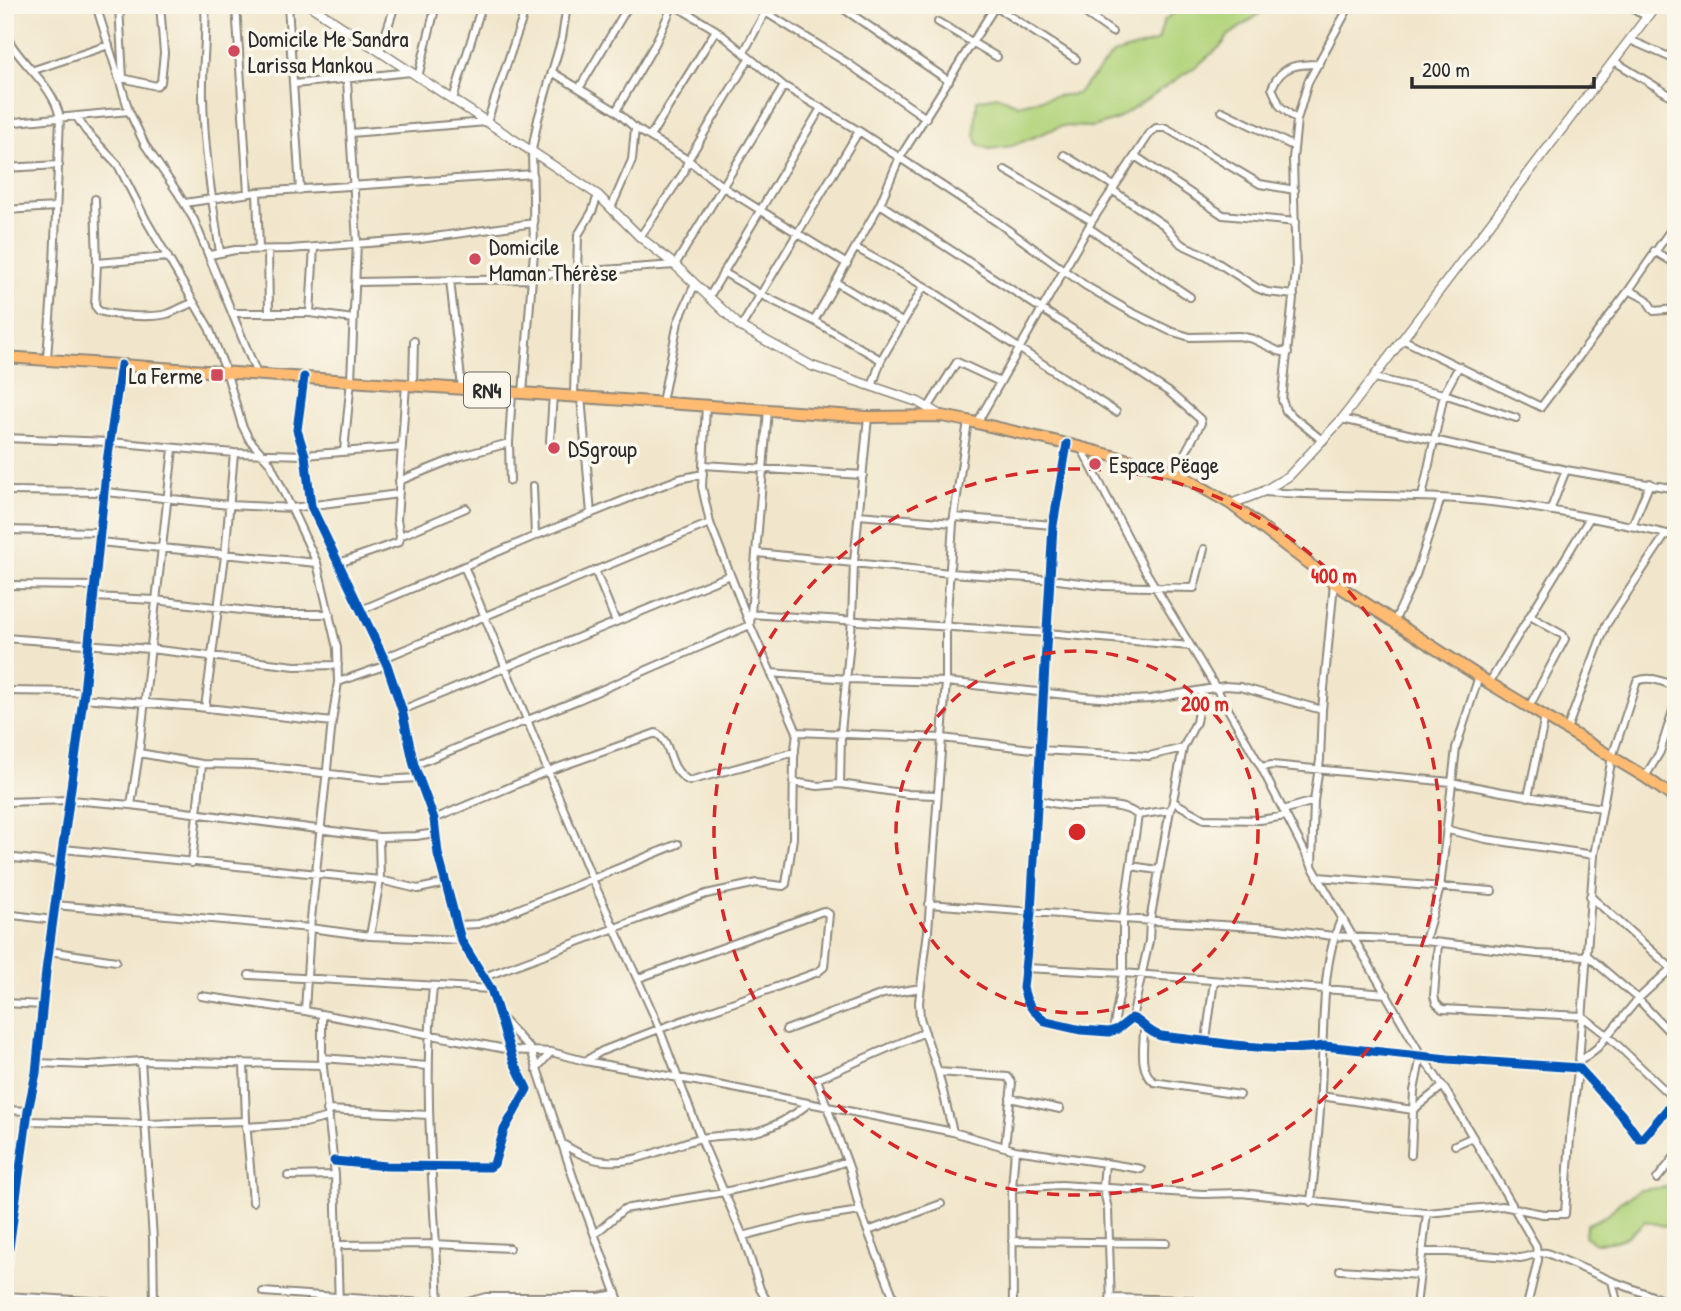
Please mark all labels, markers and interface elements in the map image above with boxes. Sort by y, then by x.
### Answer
place label: Domicile Me Sandra Larissa Mankou [248,23,409,80]
marker: Domicile Me Sandra Larissa Mankou [226,43,242,59]
scale bar [1412,46,1594,90]
text: 200 m [1422,55,1470,84]
place label: Domicile Maman Thérèse [489,231,618,288]
marker: Domicile Maman Thérèse [467,251,483,267]
place label: La Ferme [129,360,203,391]
marker: La Ferme [209,367,225,383]
road number: RN4 [464,372,510,408]
place label: DSgroup [568,433,637,464]
marker: DSgroup [546,440,562,456]
place label: Espace Pëage [1109,449,1219,480]
marker: Espace Pëage [1087,456,1103,472]
text: 400 m [1311,561,1357,590]
text: 200 m [1181,689,1229,718]
centre of rings [1065,820,1089,844]

